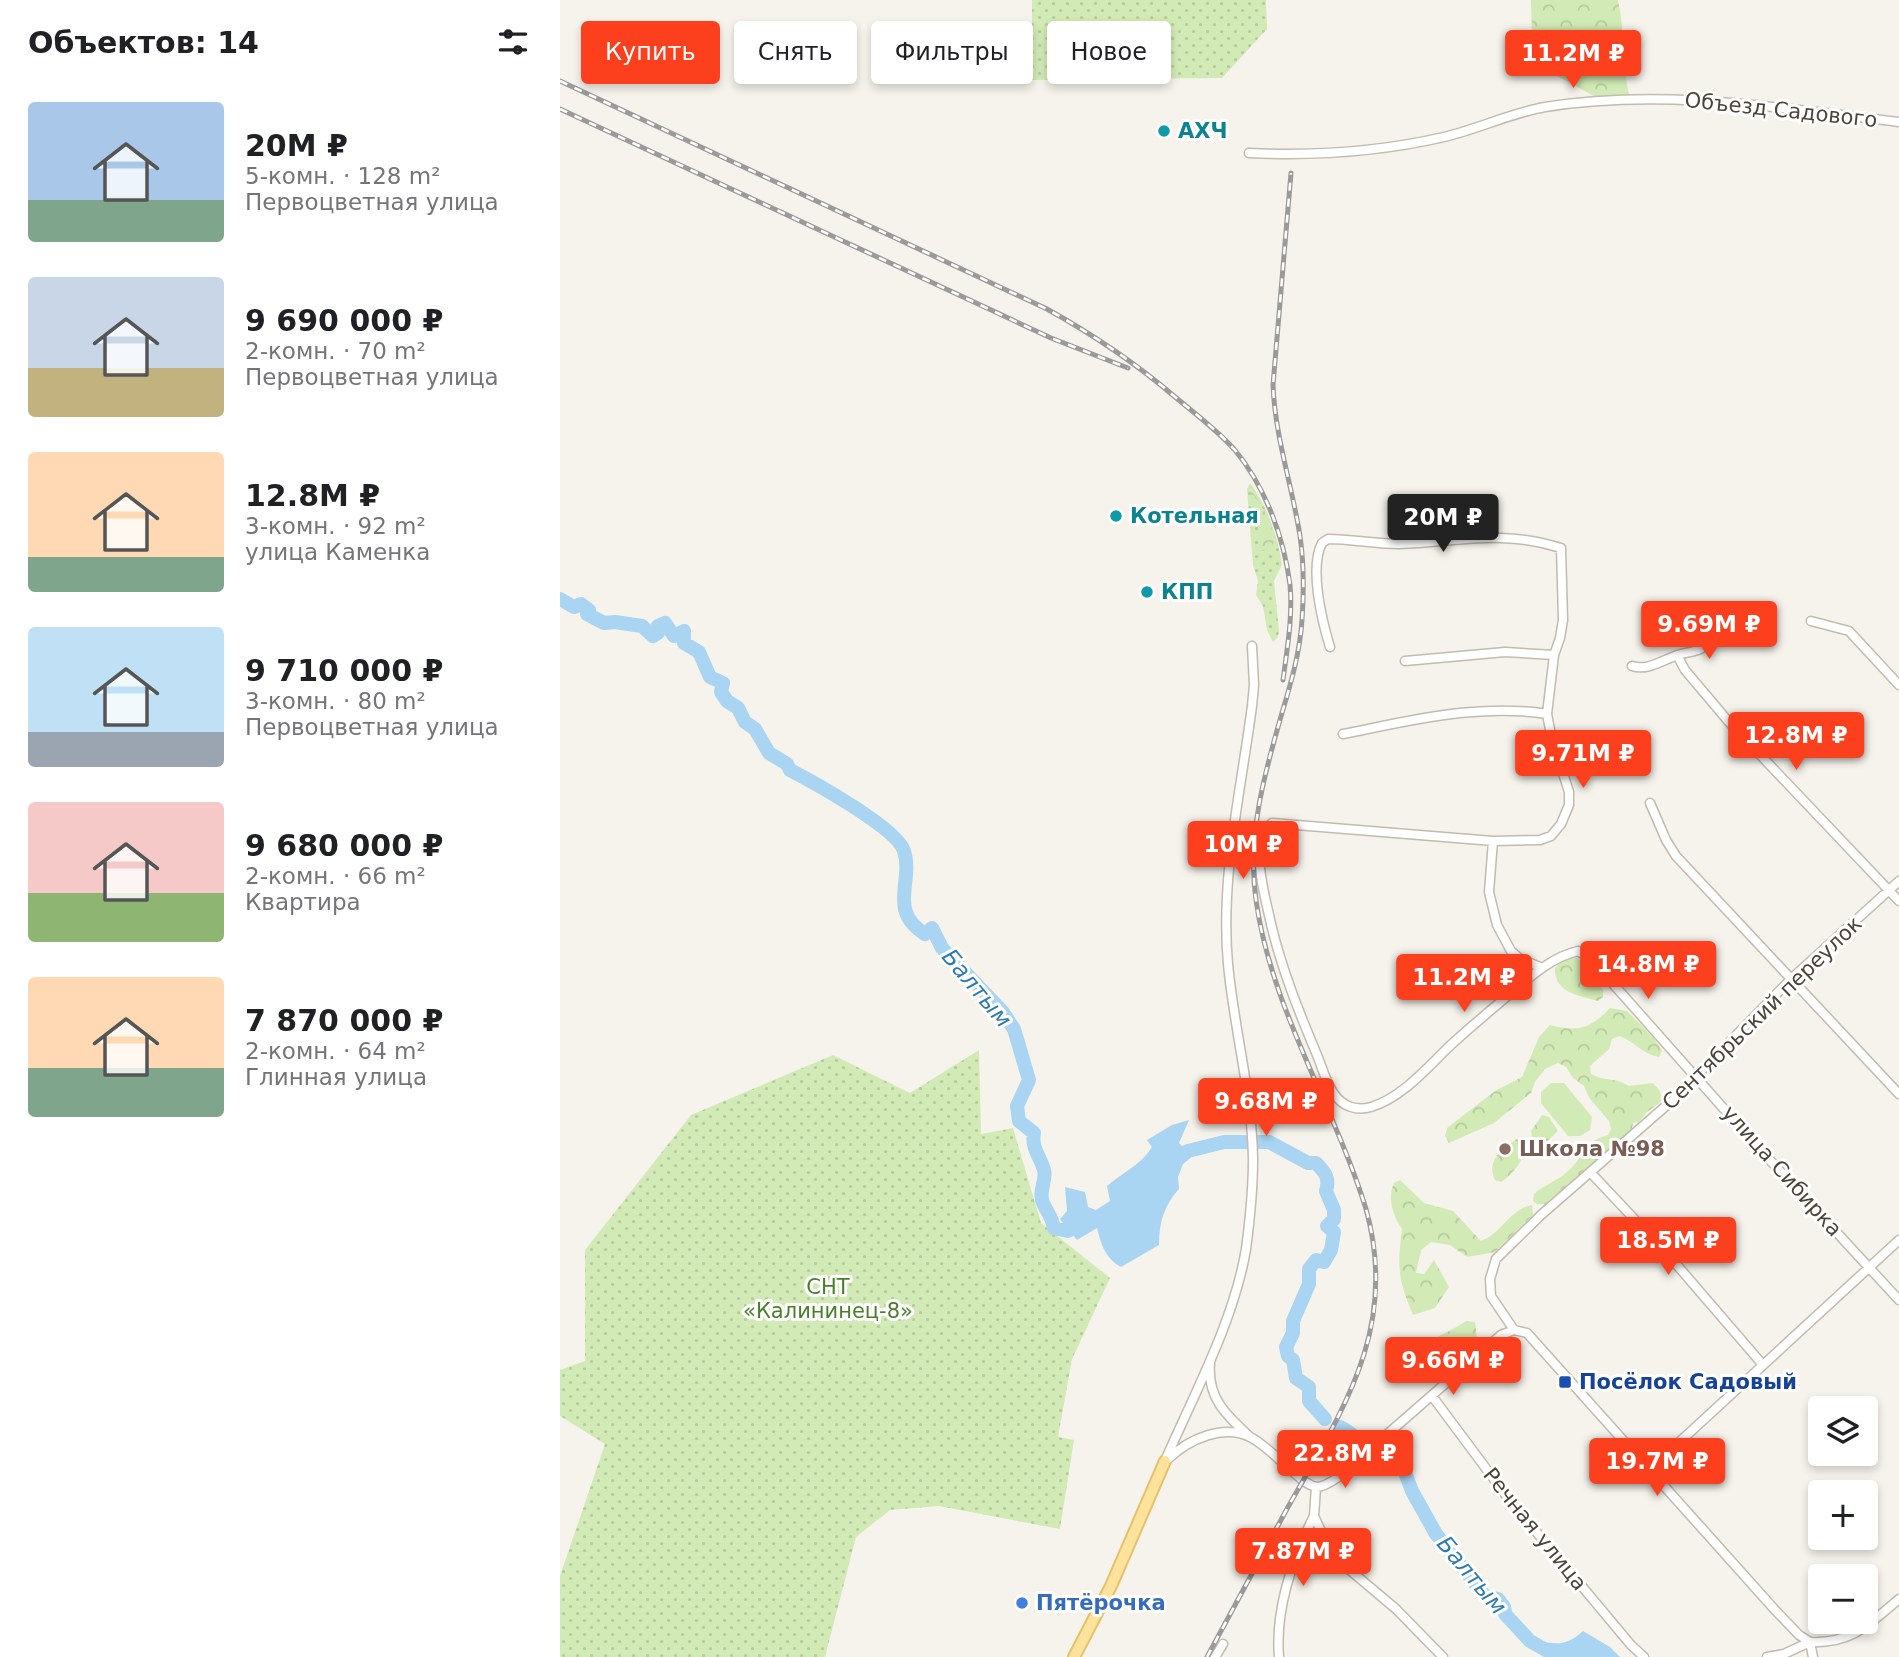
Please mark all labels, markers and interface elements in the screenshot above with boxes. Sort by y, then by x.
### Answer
chip: Купить [581,21,720,84]
chip: Снять [734,21,857,84]
chip: Фильтры [871,21,1033,84]
chip: Новое [1047,21,1171,84]
icon: filters [494,23,532,61]
text: Объектов: 14 [28,25,259,60]
pin: 11.2M ₽ [1508,31,1638,90]
text: 11.2M ₽ [1521,40,1625,66]
street label: Объезд Садового [1683,88,1879,132]
place label: АХЧ [1178,119,1227,143]
marker: АХЧ [1156,123,1172,139]
text: 20M ₽ [245,128,348,163]
icon: home [84,130,168,214]
text: 5-комн. · 128 m² [245,163,440,189]
text: Первоцветная улица [245,189,499,215]
text: 9 690 000 ₽ [245,303,443,338]
icon: home [84,305,168,389]
text: 2-комн. · 70 m² [245,338,426,364]
text: Первоцветная улица [245,364,499,390]
text: 12.8M ₽ [245,478,380,513]
icon: home [84,480,168,564]
pin: 20M ₽ [1394,494,1492,554]
place label: Котельная [1130,504,1259,528]
text: 20M ₽ [1404,504,1482,530]
marker: Котельная [1108,508,1124,524]
text: 3-комн. · 92 m² [245,513,426,539]
text: улица Каменка [245,539,430,565]
place label: КПП [1161,580,1213,604]
marker: КПП [1139,584,1155,600]
pin: 9.69M ₽ [1644,602,1774,661]
text: 9.69M ₽ [1657,611,1761,637]
text: 9 710 000 ₽ [245,653,443,688]
icon: home [84,655,168,739]
text: 3-комн. · 80 m² [245,688,426,714]
pin: 12.8M ₽ [1731,712,1861,772]
text: Первоцветная улица [245,714,499,740]
text: 12.8M ₽ [1744,722,1848,748]
pin: 9.71M ₽ [1518,730,1648,790]
text: 9.71M ₽ [1531,740,1635,766]
pin: 10M ₽ [1194,822,1292,881]
text: 9 680 000 ₽ [245,828,443,863]
icon: home [84,830,168,914]
text: 10M ₽ [1204,831,1282,857]
text: 2-комн. · 66 m² [245,863,426,889]
text: Квартира [245,889,361,915]
street label: Сентябрьский переулок [1658,912,1866,1114]
pin: 14.8M ₽ [1583,942,1713,1001]
water label: Балтым [937,944,1017,1032]
text: 14.8M ₽ [1596,951,1700,977]
pin: 11.2M ₽ [1399,954,1529,1014]
text: 11.2M ₽ [1412,964,1516,990]
text: 7 870 000 ₽ [245,1003,443,1038]
icon: home [84,1005,168,1089]
text: 2-комн. · 64 m² [245,1038,426,1064]
text: Глинная улица [245,1064,427,1090]
pin: 9.68M ₽ [1201,1078,1331,1138]
text: 9.68M ₽ [1214,1088,1318,1114]
street label: улица Сибирка [1717,1101,1847,1241]
place label: Школа №98 [1519,1137,1665,1161]
marker: Школа №98 [1497,1141,1513,1157]
pin: 18.5M ₽ [1603,1218,1733,1277]
text: 18.5M ₽ [1616,1227,1720,1253]
park label: СНТ «Калининец-8» [743,1275,913,1323]
pin: 9.66M ₽ [1388,1338,1518,1397]
text: 9.66M ₽ [1401,1347,1505,1373]
place label: Посёлок Садовый [1579,1370,1797,1394]
marker: Посёлок Садовый [1557,1374,1573,1390]
map controls [1808,1396,1878,1634]
button: layers [1808,1396,1878,1466]
pin: 22.8M ₽ [1280,1430,1410,1490]
pin: 19.7M ₽ [1592,1438,1722,1498]
text: 22.8M ₽ [1293,1440,1397,1466]
text: 19.7M ₽ [1605,1448,1709,1474]
street label: Речная улица [1478,1463,1592,1595]
button: + [1808,1480,1878,1550]
pin: 7.87M ₽ [1238,1528,1368,1588]
water label: Балтым [1432,1531,1512,1619]
text: 7.87M ₽ [1251,1538,1355,1564]
button: − [1808,1564,1878,1634]
place label: Пятёрочка [1036,1591,1166,1615]
marker: Пятёрочка [1014,1595,1030,1611]

